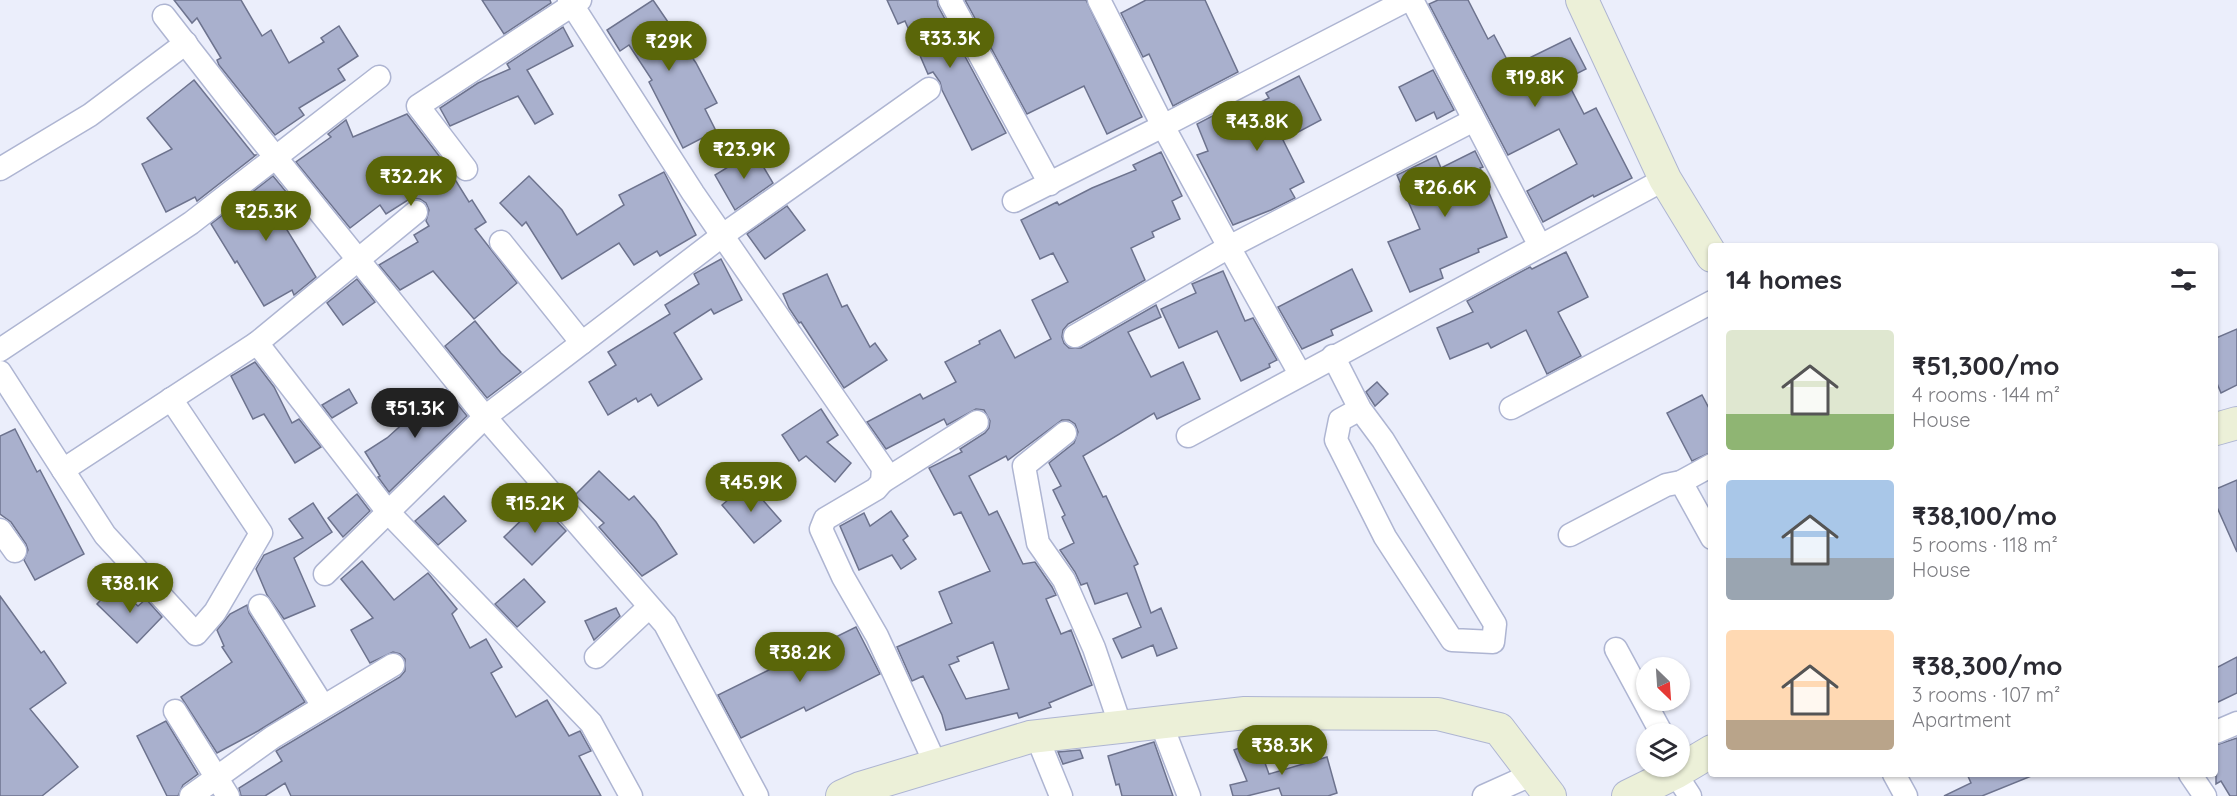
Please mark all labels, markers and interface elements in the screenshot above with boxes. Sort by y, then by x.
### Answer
pin: ₹33.3K [901,18,999,69]
pin: ₹29K [633,21,705,72]
text: ₹33.3K [919,25,981,50]
text: ₹29K [646,28,692,53]
pin: ₹19.8K [1486,57,1584,108]
text: ₹19.8K [1506,64,1564,89]
pin: ₹43.8K [1208,101,1306,152]
text: ₹43.8K [1226,108,1288,133]
pin: ₹23.9K [695,129,793,180]
text: ₹23.9K [713,136,775,161]
pin: ₹32.2K [362,156,460,207]
text: ₹32.2K [380,163,442,188]
pin: ₹26.6K [1396,167,1494,218]
text: ₹26.6K [1414,174,1476,199]
pin: ₹25.3K [217,191,315,242]
text: ₹25.3K [235,198,297,223]
text: 14 homes [1726,263,1842,296]
icon: filters [2167,263,2200,296]
text: ₹51,300/mo [1912,349,2059,382]
icon: home [1774,354,1846,426]
text: 4 rooms · 144 m² [1912,382,2060,407]
pin: ₹51.3K [366,388,464,439]
text: ₹51.3K [385,395,445,420]
text: House [1912,407,1971,432]
pin: ₹45.9K [702,462,800,513]
text: ₹45.9K [720,469,782,494]
pin: ₹15.2K [486,483,584,534]
text: ₹15.2K [505,490,565,515]
text: ₹38,100/mo [1912,499,2057,532]
icon: home [1774,504,1846,576]
text: 5 rooms · 118 m² [1912,532,2058,557]
text: House [1912,557,1971,582]
pin: ₹38.1K [81,563,179,614]
text: ₹38.1K [101,570,159,595]
pin: ₹38.2K [751,632,849,683]
text: ₹38.2K [769,639,831,664]
text: ₹38,300/mo [1912,649,2063,682]
icon: home [1774,654,1846,726]
north arrow [1636,657,1690,711]
map controls [1636,657,1690,777]
text: 3 rooms · 107 m² [1912,682,2060,707]
text: Apartment [1912,707,2012,732]
button: layers [1636,723,1690,777]
pin: ₹38.3K [1233,725,1331,776]
text: ₹38.3K [1251,732,1313,757]

